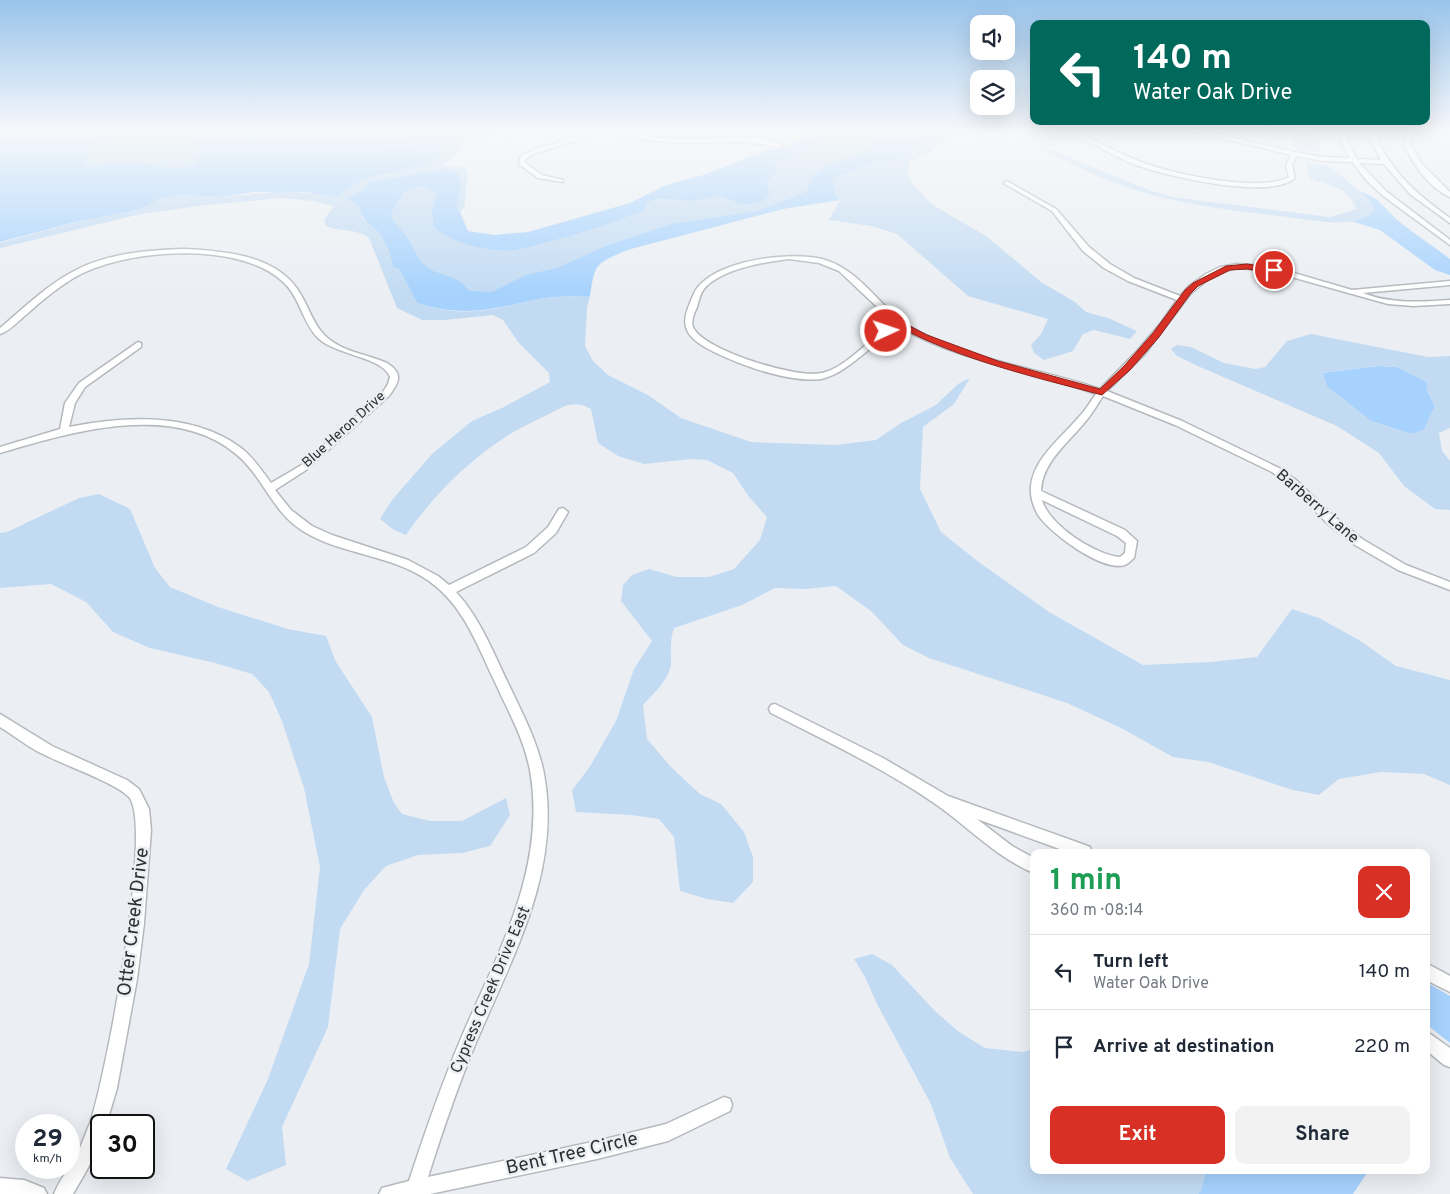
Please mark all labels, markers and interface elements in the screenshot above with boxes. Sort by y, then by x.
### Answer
map controls [970,15,1015,115]
button: sound [970,15,1015,60]
text: 140 m [1133,37,1232,81]
icon: left [1050,40,1115,105]
button: layers [970,70,1015,115]
text: Water Oak Drive [1133,80,1292,107]
pin [1253,249,1295,291]
icon: arrive [1260,256,1288,284]
position arrow [859,304,911,356]
street label: Blue Heron Drive [299,388,389,472]
street label: Barberry Lane [1271,465,1363,549]
street label: Otter Creek Drive [113,846,155,998]
text: 1 min [1050,863,1122,900]
button: close [1358,866,1410,918]
text: 360 m · 08:14 [1050,901,1144,921]
street label: Cypress Creek Drive East [447,903,535,1077]
text: Turn left [1093,950,1169,974]
icon: left [1050,958,1078,986]
text: 140 m [1359,960,1410,984]
text: Water Oak Drive [1093,974,1209,994]
icon: arrive [1050,1033,1078,1061]
text: Arrive at destination [1093,1035,1274,1059]
text: 220 m [1354,1035,1410,1059]
button: Exit [1050,1106,1225,1164]
button: Share [1235,1106,1410,1164]
speed limit sign: 30 [90,1114,155,1179]
text: 29 [32,1124,63,1156]
street label: Bent Tree Circle [504,1127,640,1181]
text: km/h [33,1151,62,1167]

